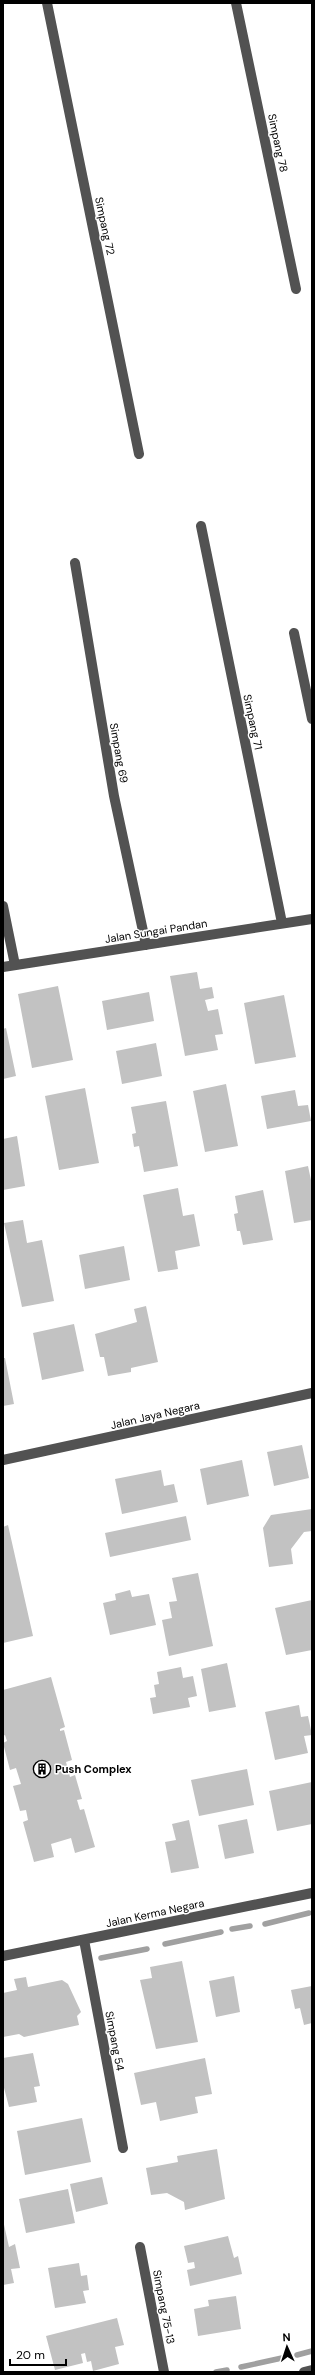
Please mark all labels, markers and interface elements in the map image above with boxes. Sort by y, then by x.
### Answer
street label: Simpang 78 [265,112,291,174]
street label: Simpang 72 [92,196,118,256]
street label: Simpang 71 [240,693,266,751]
street label: Simpang 69 [107,722,131,784]
street label: Jalan Sungai Pandan [104,916,208,946]
street label: Jalan Jaya Negara [109,1398,201,1432]
building icon: Push Complex [32,1759,52,1779]
place label: Push Complex [55,1762,132,1776]
street label: Jalan Kerma Negara [105,1896,205,1930]
street label: Simpang 54 [102,2010,128,2072]
street label: Simpang 75-13 [150,2269,178,2345]
north arrow [267,2327,307,2367]
text: N [282,2330,291,2344]
scale bar [10,2341,66,2367]
text: 20 m [16,2347,45,2363]

